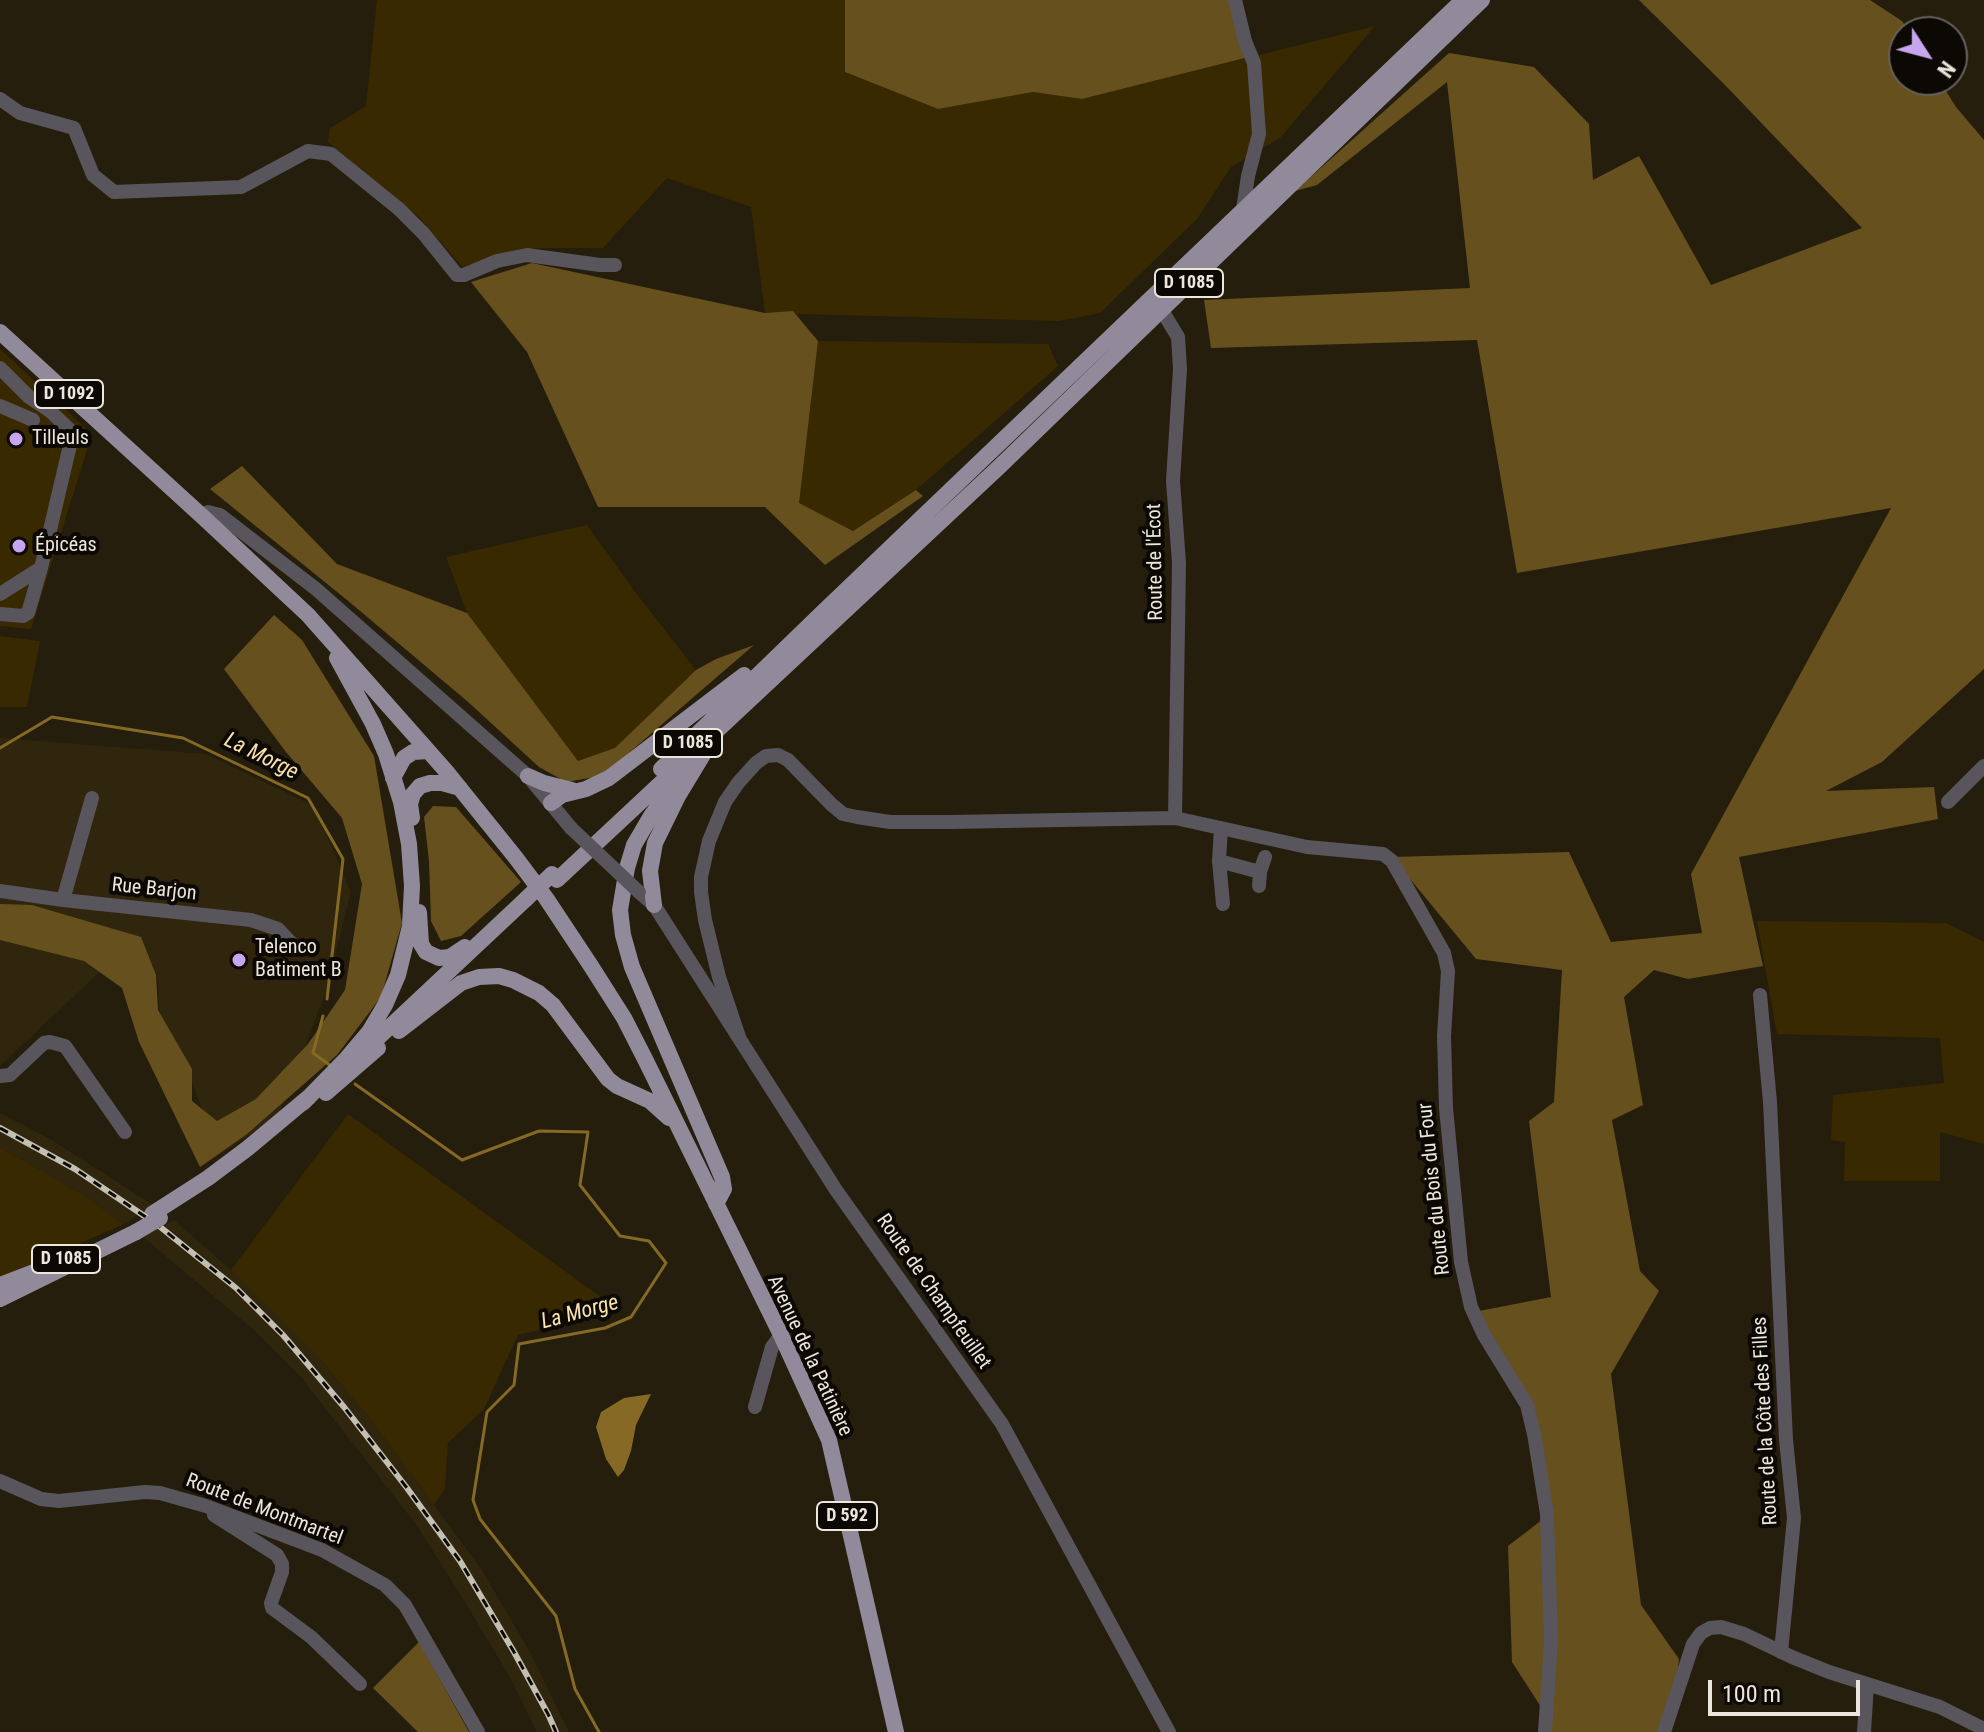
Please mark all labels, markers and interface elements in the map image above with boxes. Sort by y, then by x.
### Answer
north arrow [1888,16,1968,96]
text: N [1932,56,1960,82]
road number: D 1085 [1155,269,1223,297]
road number: D 1092 [35,380,103,408]
place label: Tilleuls [32,427,89,451]
marker: Tilleuls [7,430,25,448]
street label: Route de l'Écot [1143,503,1169,621]
place label: Épicéas [35,534,97,558]
marker: Épicéas [10,537,28,555]
water label: La Morge [220,728,302,786]
road number: D 1085 [654,729,722,757]
street label: Rue Barjon [110,874,198,906]
place label: Telenco Batiment B [255,936,342,983]
marker: Telenco Batiment B [230,951,248,969]
street label: Route du Bois du Four [1414,1102,1456,1276]
street label: Route de Champfeuillet [870,1210,996,1374]
road number: D 1085 [32,1245,100,1273]
street label: Avenue de la Patinière [761,1272,857,1440]
water label: La Morge [538,1290,622,1336]
street label: Route de la Côte des Filles [1749,1316,1783,1526]
street label: Route de Montmartel [182,1469,346,1551]
road number: D 592 [817,1502,877,1530]
scale bar [1712,1664,1864,1714]
text: 100 m [1722,1680,1781,1708]

